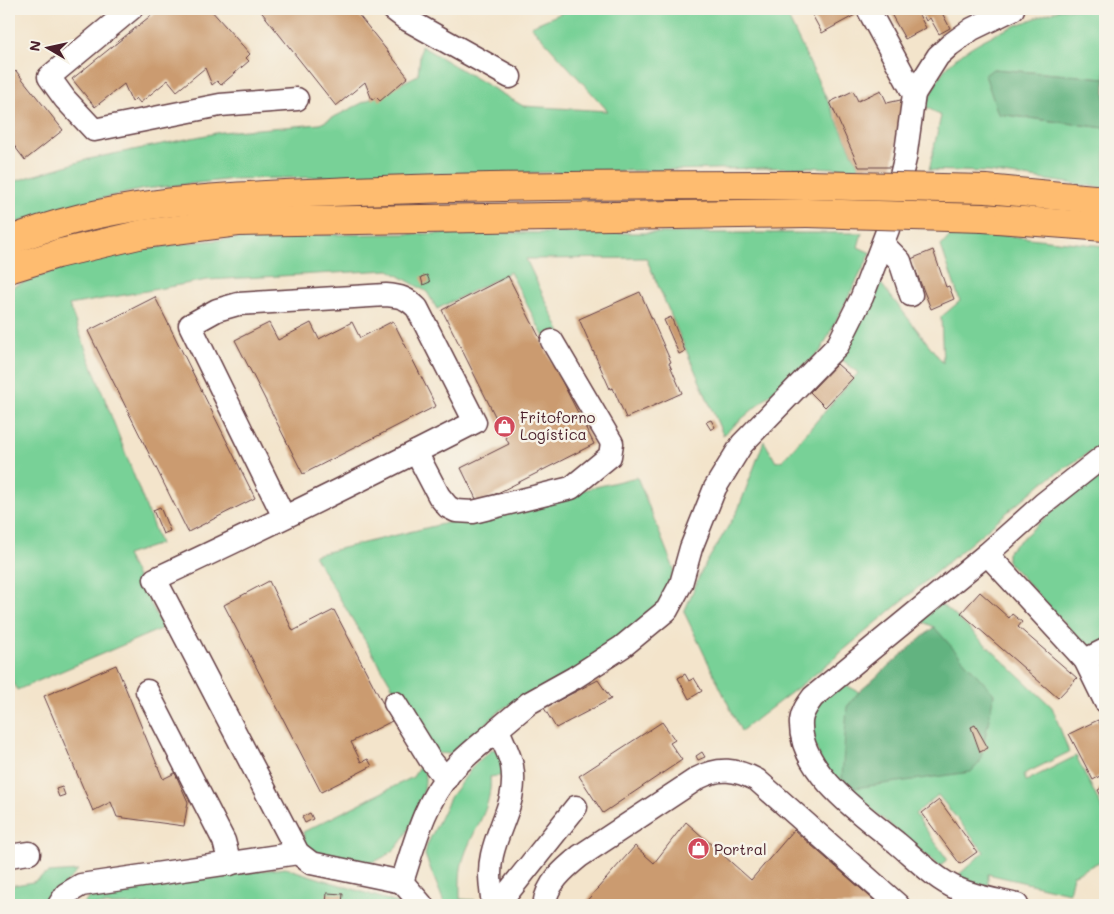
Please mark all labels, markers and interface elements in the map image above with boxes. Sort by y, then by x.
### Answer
north arrow [22,22,72,72]
text: N [24,39,45,53]
place label: Fritoforno Logística [520,407,596,444]
shop icon: Fritoforno Logística [492,414,516,438]
shop icon: Portral [686,837,710,861]
place label: Portral [714,839,767,859]

